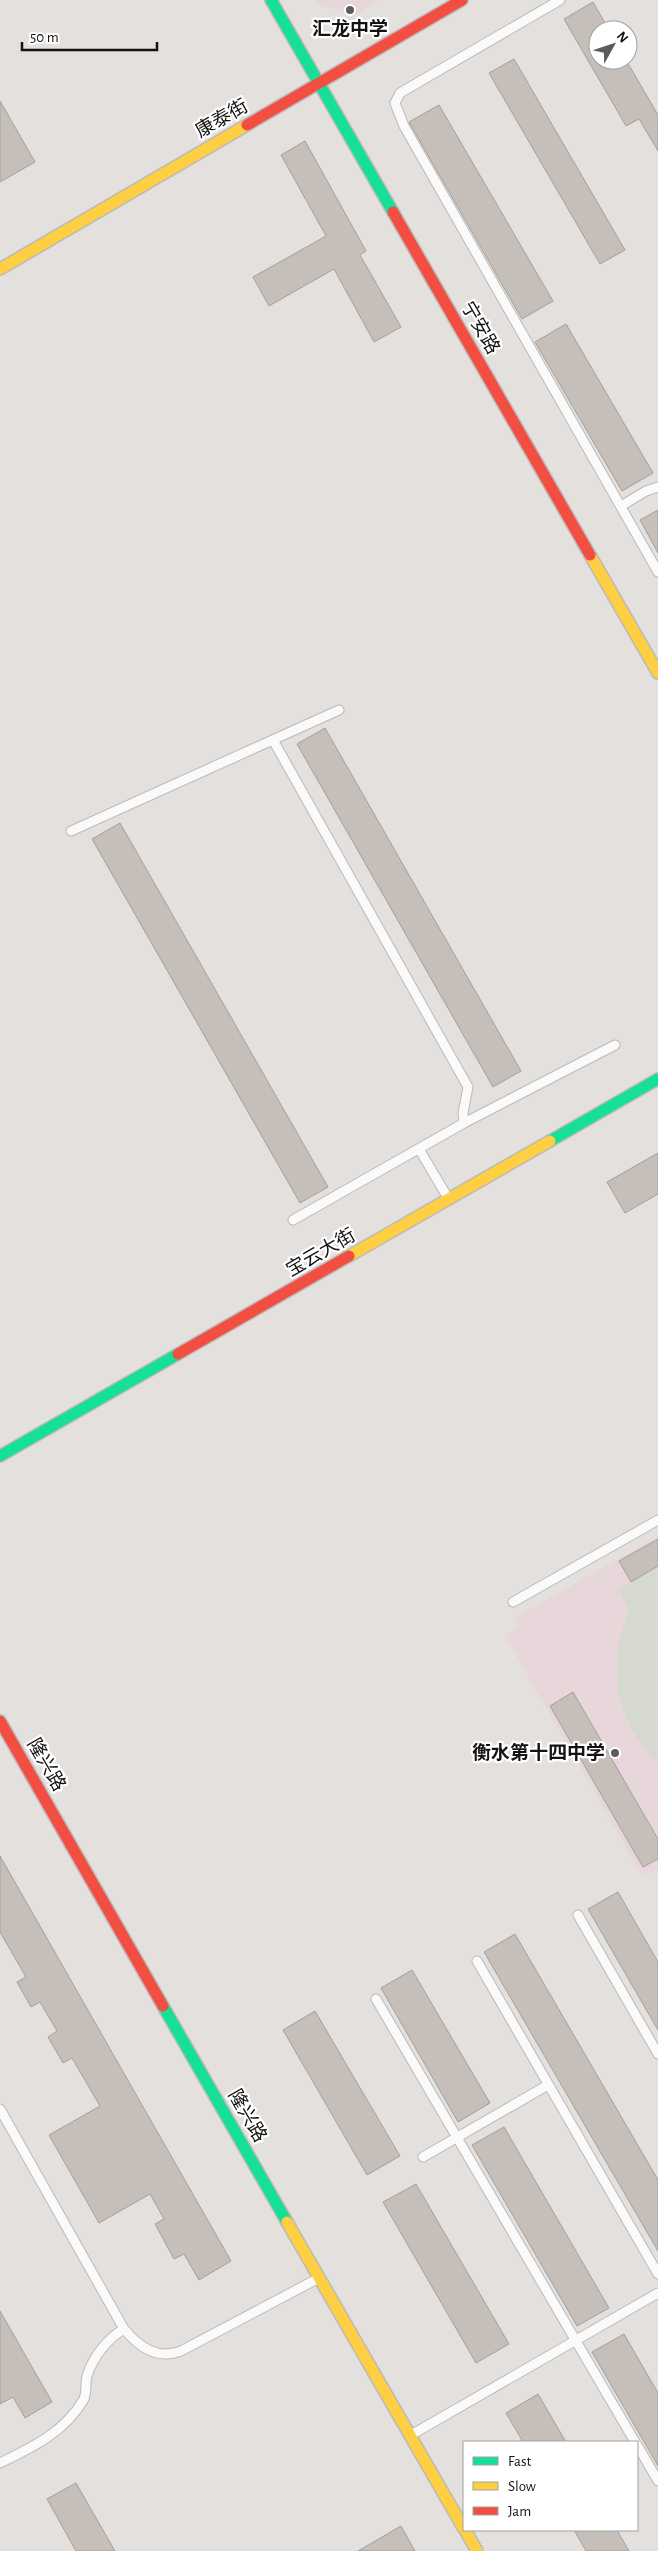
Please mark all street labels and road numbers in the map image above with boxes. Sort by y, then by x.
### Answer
street label: 康泰街 [192,95,251,141]
street label: 宁安路 [458,298,504,357]
street label: 宝云大街 [283,1225,359,1280]
street label: 隆兴路 [24,1735,69,1794]
street label: 隆兴路 [225,2086,270,2145]

